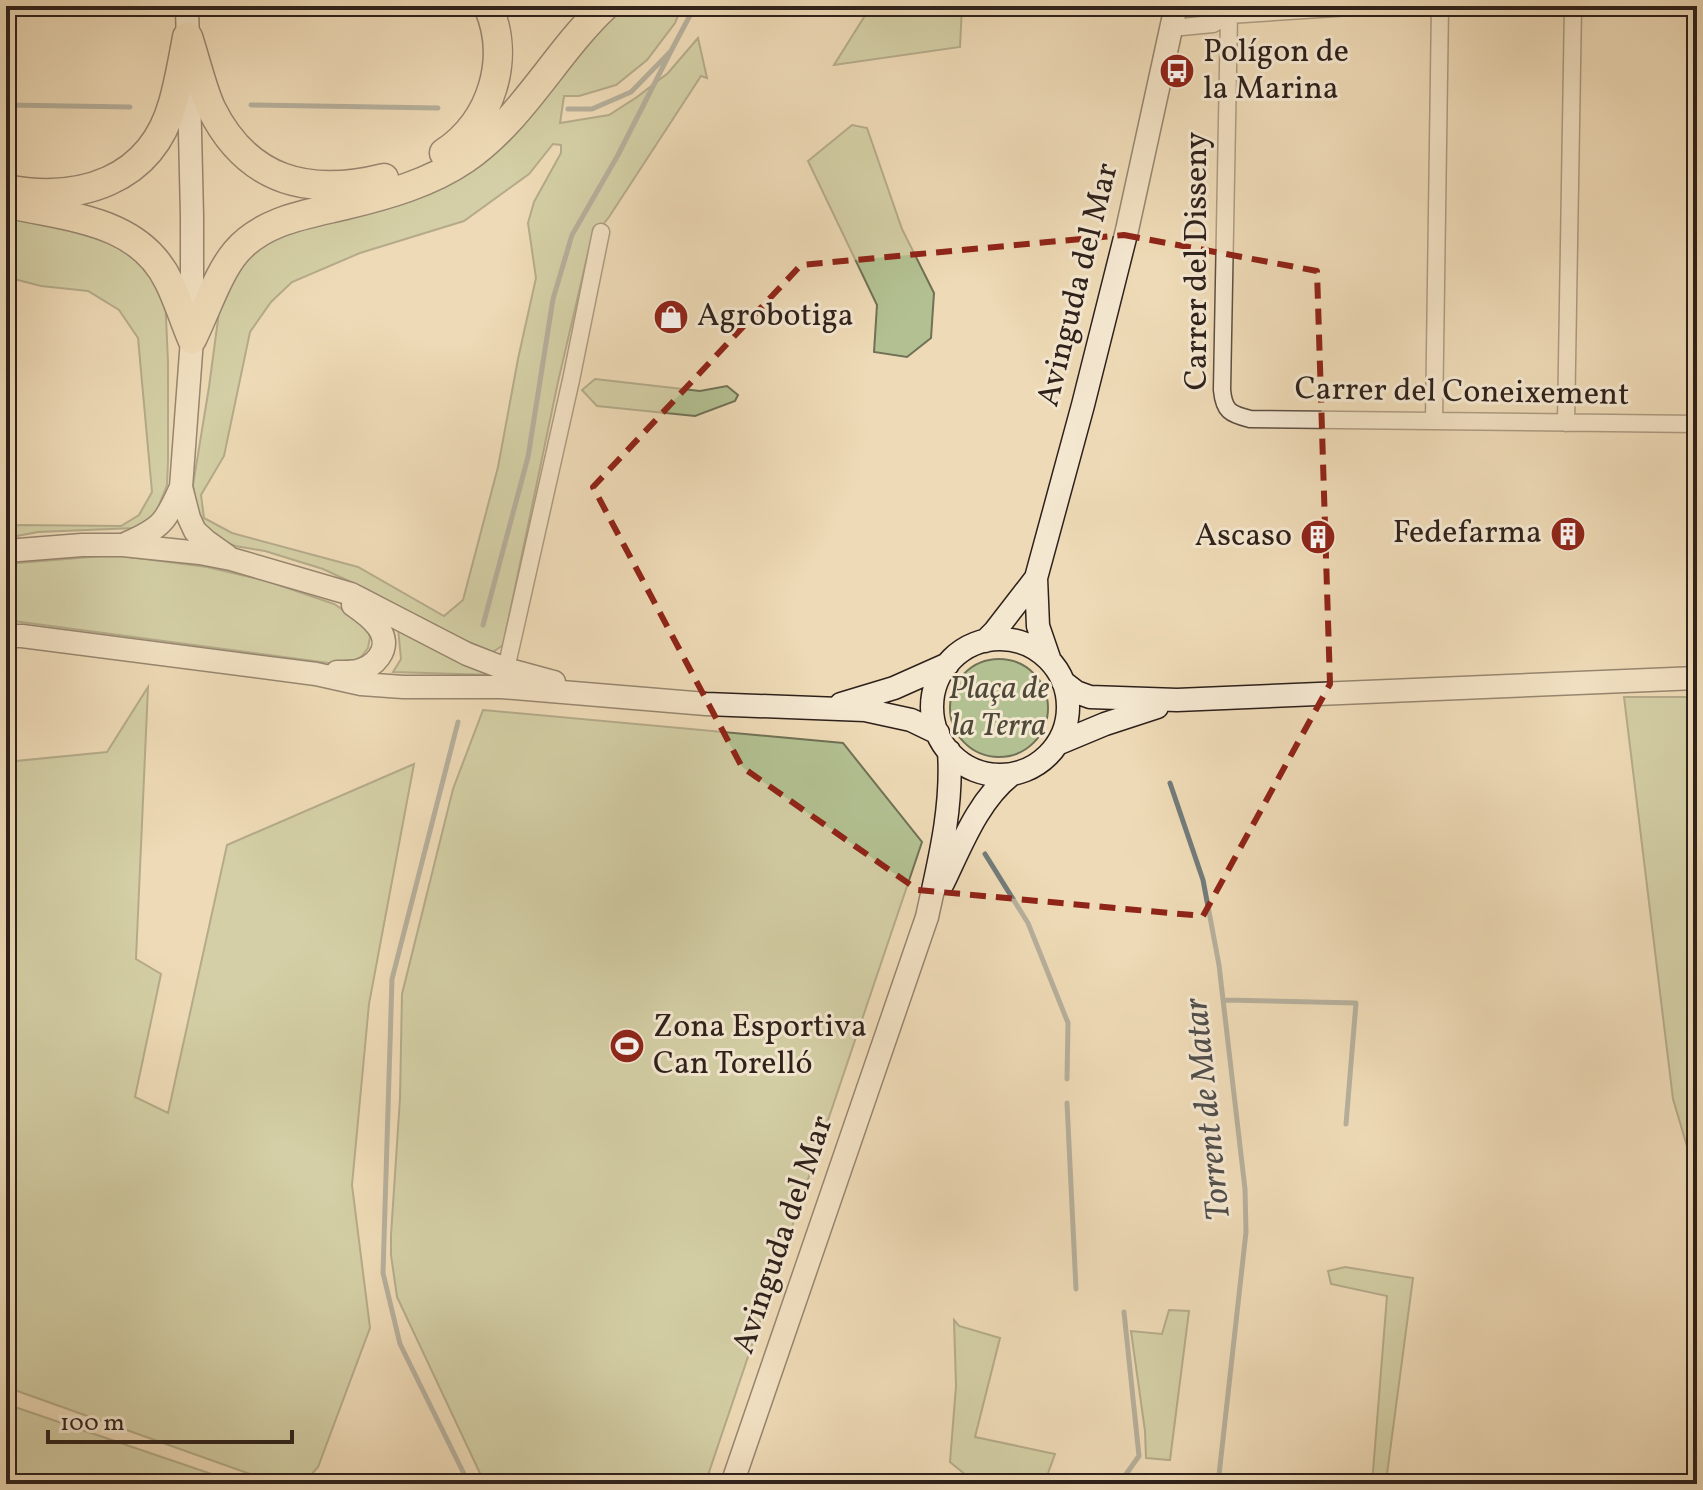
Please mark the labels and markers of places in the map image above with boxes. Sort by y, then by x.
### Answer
place label: Polígon de la Marina [1203,31,1349,112]
bus stop icon: Polígon de la Marina [1158,52,1196,90]
place label: Agrobotiga [697,295,854,339]
shop icon: Agrobotiga [652,298,690,336]
place label: Fedefarma [1393,512,1542,556]
place label: Ascaso [1195,515,1292,559]
building icon: Fedefarma [1549,515,1587,553]
building icon: Ascaso [1299,518,1337,556]
place label: Zona Esportiva Can Torelló [653,1006,867,1087]
sports icon: Zona Esportiva Can Torelló [608,1027,646,1065]

